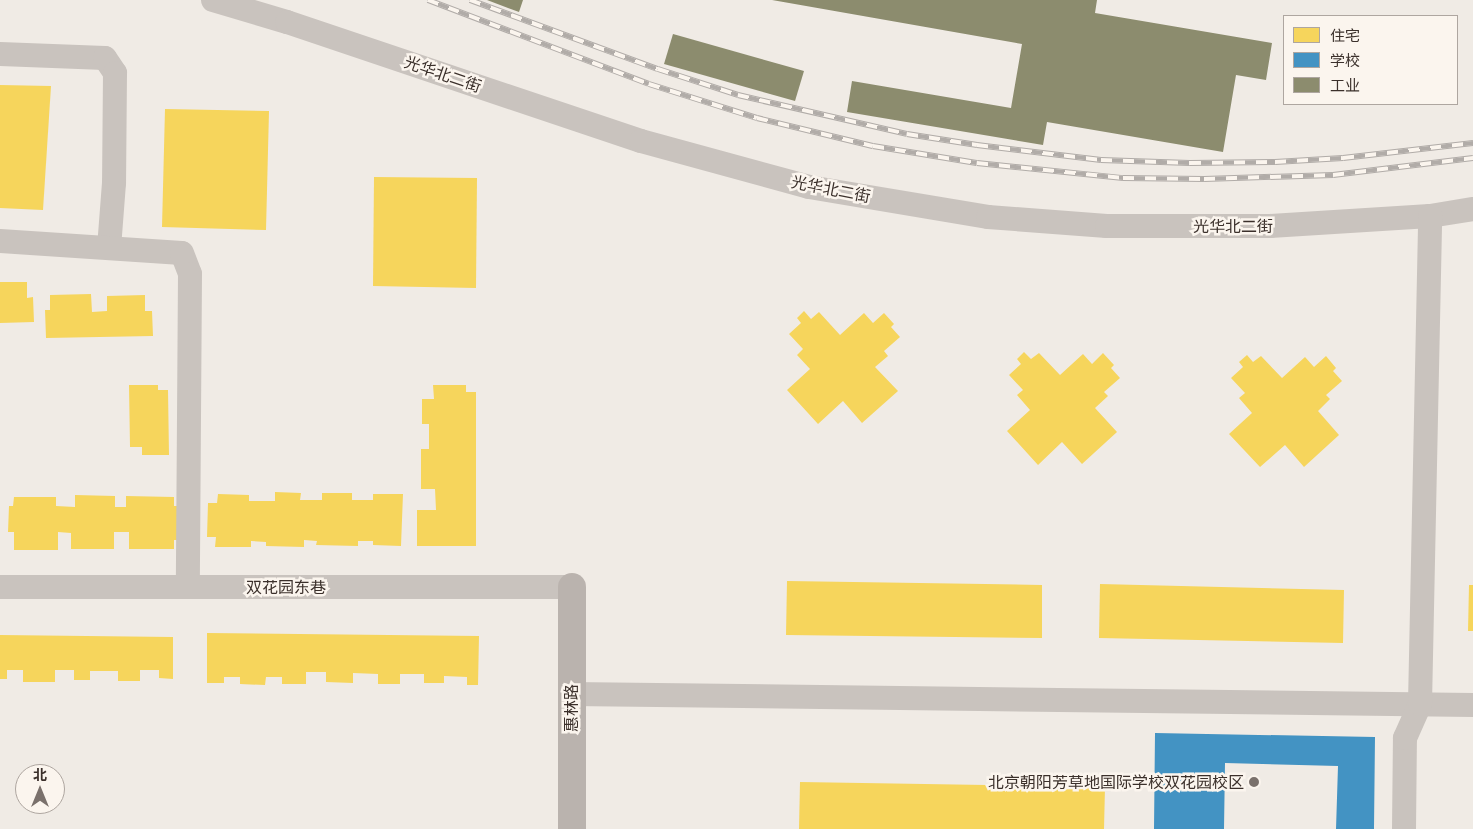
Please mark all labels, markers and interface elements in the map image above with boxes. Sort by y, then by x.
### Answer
legend [1283,15,1458,105]
text: 住宅 [1330,25,1360,46]
text: 学校 [1330,50,1360,71]
street label: 光华北二街 [402,52,484,96]
text: 工业 [1330,75,1360,96]
street label: 光华北二街 [790,172,872,206]
street label: 光华北二街 [1193,216,1273,236]
street label: 双花园东巷 [246,577,326,597]
street label: 惠林路 [561,684,581,732]
north arrow [15,764,65,814]
text: 北 [33,765,47,784]
place label: 北京朝阳芳草地国际学校双花园校区 [988,772,1244,792]
marker: 北京朝阳芳草地国际学校双花园校区 [1248,776,1260,788]

